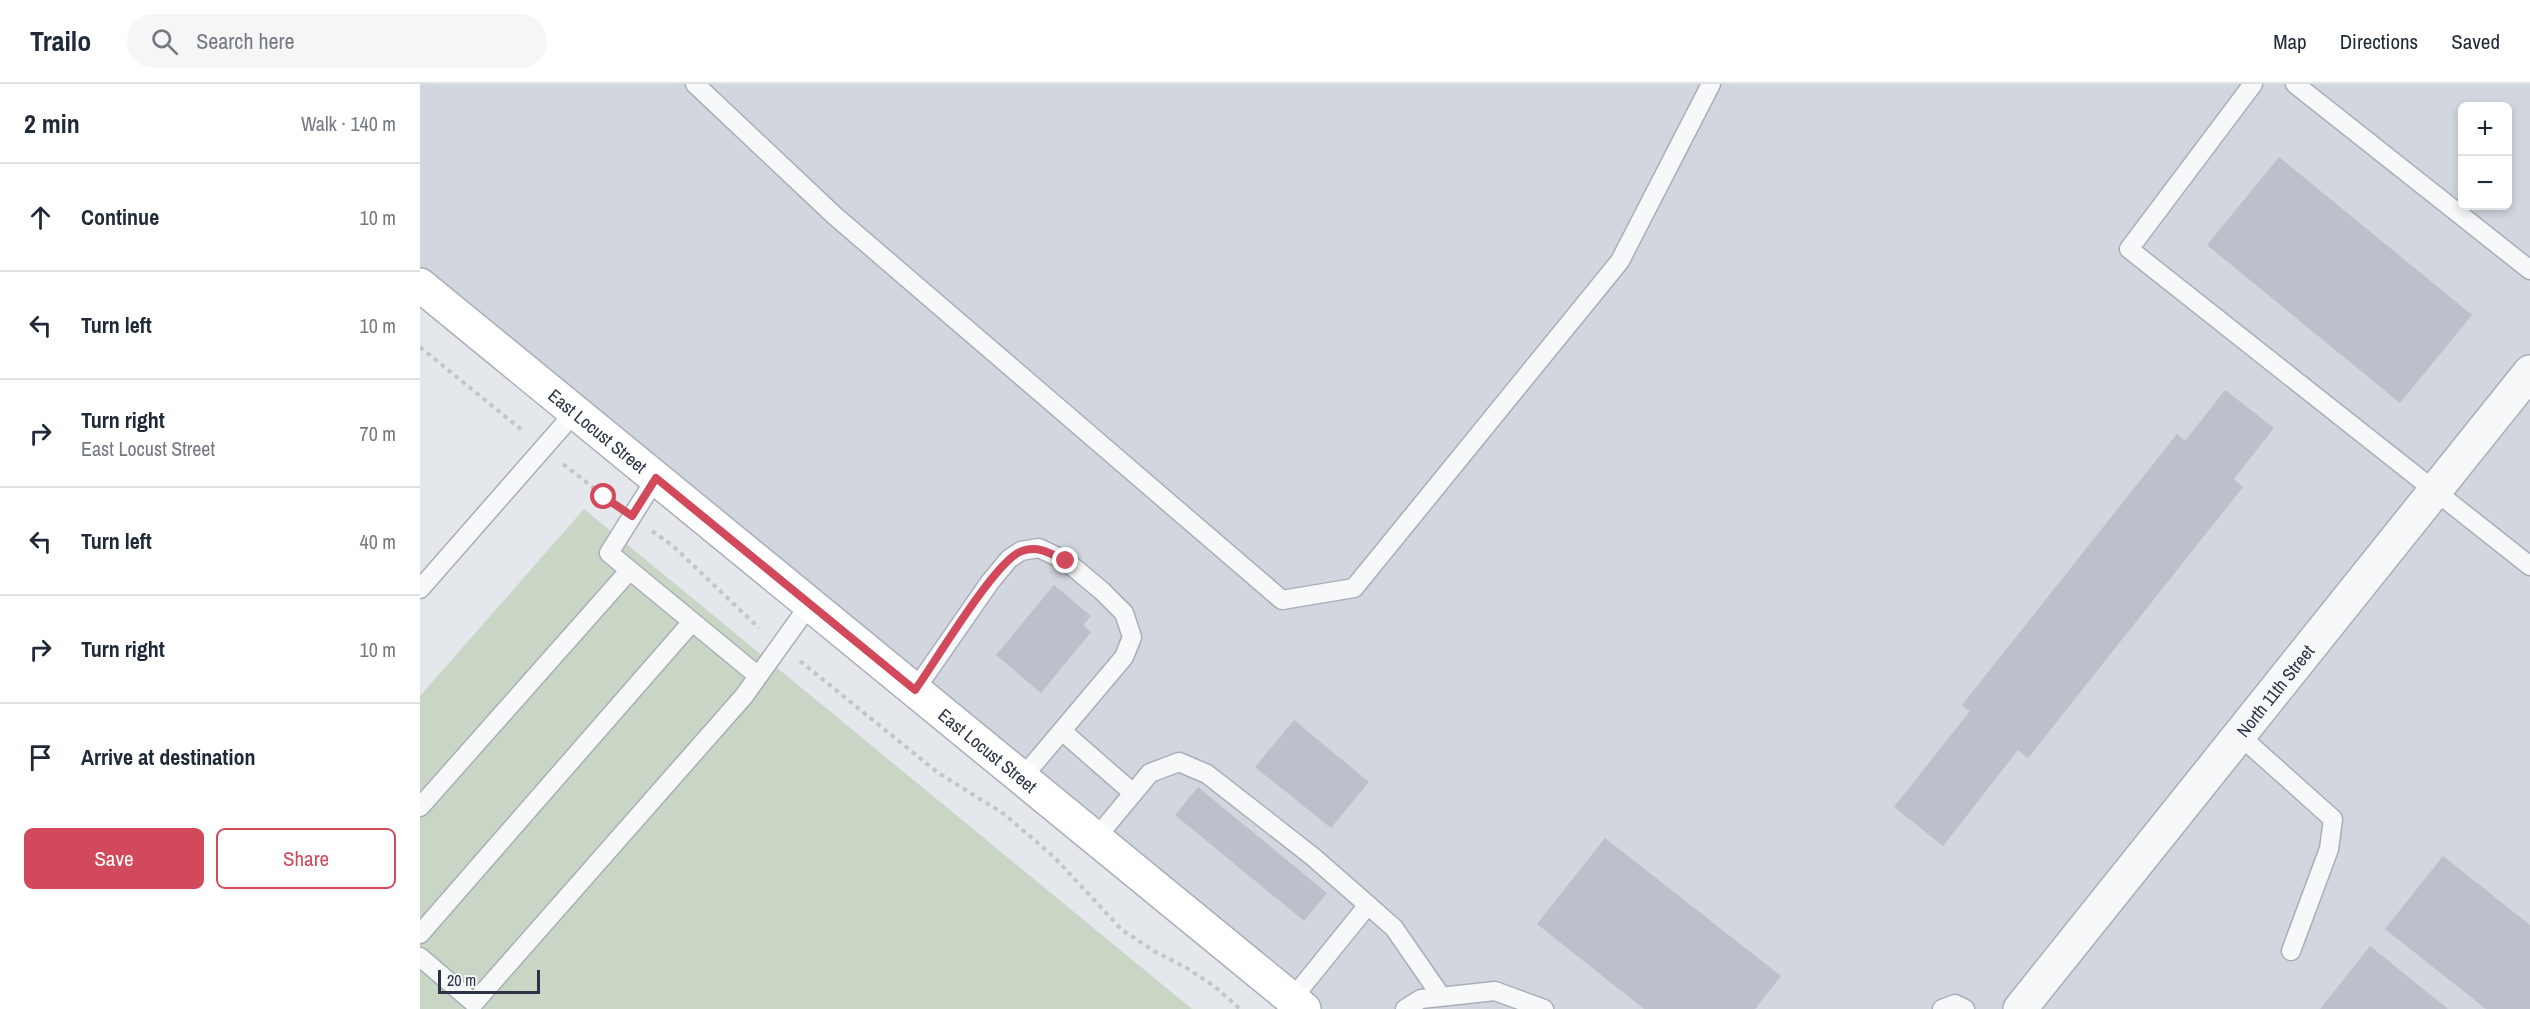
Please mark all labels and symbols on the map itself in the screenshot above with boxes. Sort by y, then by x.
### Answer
street label: East Locust Street [543,383,653,479]
route start [590,483,616,509]
route end [1052,547,1078,573]
street label: North 11th Street [2230,639,2320,742]
street label: East Locust Street [933,702,1042,798]
scale bar [438,967,540,994]

